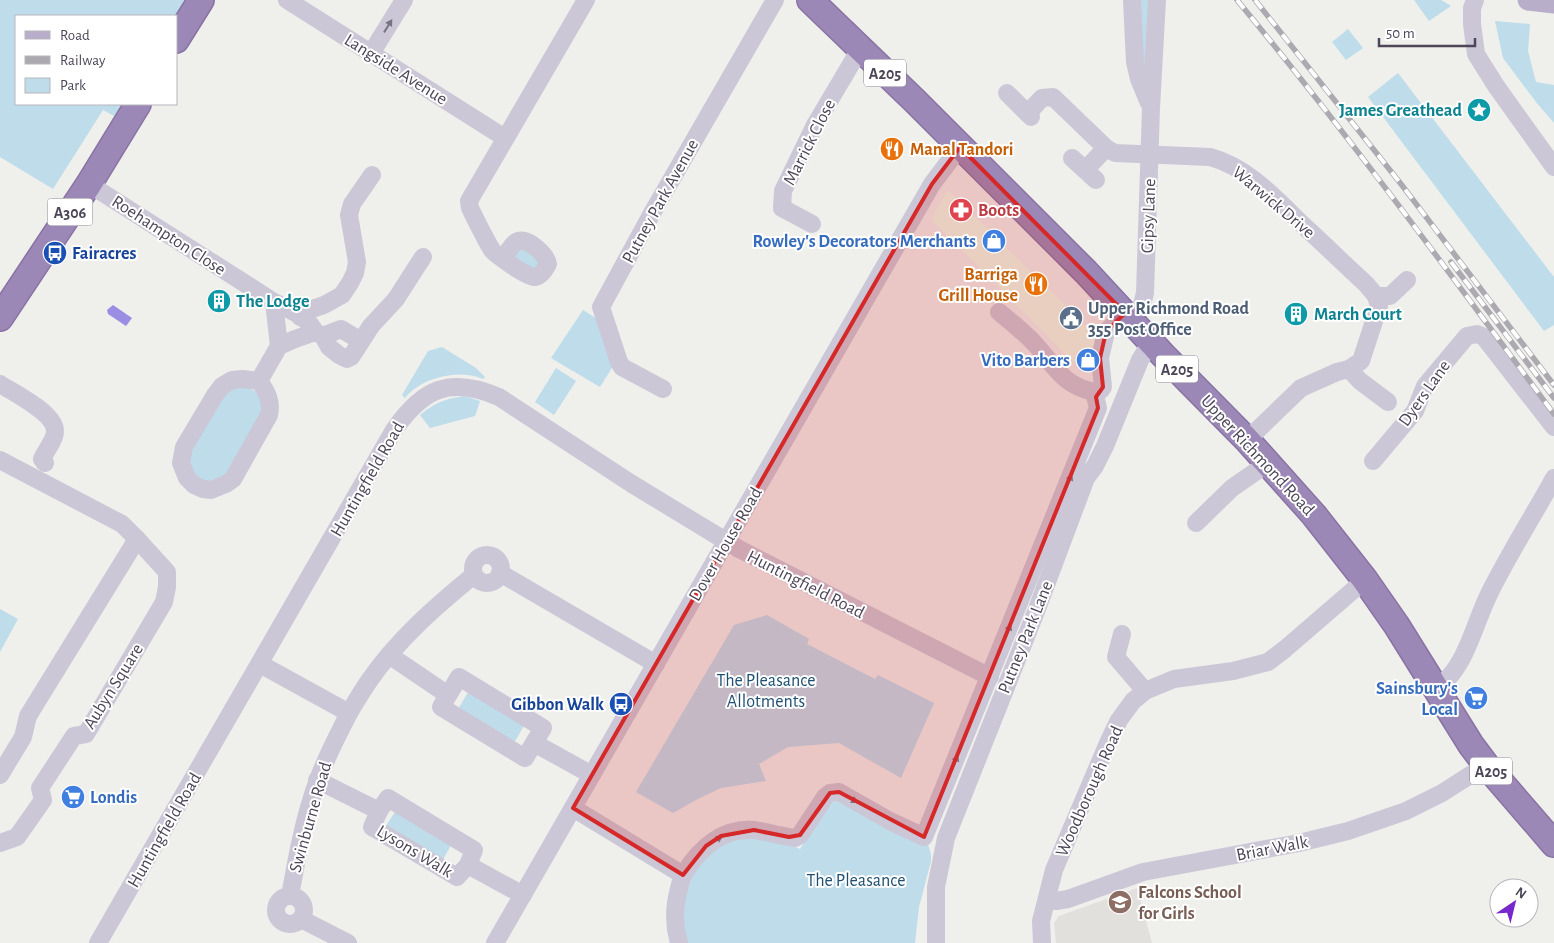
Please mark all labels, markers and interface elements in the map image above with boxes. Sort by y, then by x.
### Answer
legend [15,15,178,105]
scale bar [1379,15,1475,47]
one-way arrow [383,20,392,33]
text: 50 m [1386,26,1415,41]
text: Road [60,28,90,43]
street label: Langside Avenue [341,31,450,109]
text: Railway [60,53,106,68]
road number: A205 [864,59,906,86]
text: Park [60,78,86,93]
street label: Marrick Close [781,97,839,188]
place icon: James Greathead [1466,97,1492,123]
place label: James Greathead [1339,102,1463,120]
street label: Putney Park Avenue [619,136,702,267]
restaurant icon: Manal Tandori [879,136,905,162]
place label: Manal Tandori [910,141,1014,159]
street label: Warwick Drive [1229,163,1318,242]
street label: Gipsy Lane [1139,178,1159,254]
street label: Roehampton Close [108,192,229,279]
pharmacy icon: Boots [948,197,974,223]
road number: A306 [48,198,92,226]
place label: Boots [978,202,1019,220]
shop icon: Rowley's Decorators Merchants [981,228,1007,254]
place label: Rowley's Decorators Merchants [753,233,976,251]
bus stop icon: Fairacres [42,240,68,266]
place label: Fairacres [72,245,136,263]
place label: Barriga Grill House [939,266,1018,305]
restaurant icon: Barriga Grill House [1023,271,1049,297]
building icon: The Lodge [206,288,232,314]
place label: The Lodge [236,293,309,311]
place label: Upper Richmond Road 355 Post Office [1088,300,1250,339]
building icon: March Court [1283,301,1309,327]
public building icon: Upper Richmond Road 355 Post Office [1058,305,1084,331]
place label: March Court [1314,306,1402,324]
shop icon: Vito Barbers [1075,347,1101,373]
place label: Vito Barbers [981,352,1070,370]
road number: A205 [1156,356,1198,382]
street label: Dyers Lane [1396,357,1454,430]
street label: Upper Richmond Road [1197,392,1317,519]
street label: Huntingfield Road [328,419,408,540]
one-way arrow [1065,474,1073,488]
street label: Dover House Road [686,484,766,605]
street label: Huntingfield Road [744,548,867,622]
street label: Putney Park Lane [995,579,1057,696]
one-way arrow [1005,624,1012,639]
street label: Aubyn Square [81,641,147,732]
park label: The Pleasance Allotments [717,672,816,711]
place label: Sainsbury's Local [1376,680,1458,719]
supermarket icon: Sainsbury's Local [1463,685,1489,711]
bus stop icon: Gibbon Walk [608,691,634,717]
place label: Gibbon Walk [511,696,604,714]
street label: Woodborough Road [1053,723,1127,859]
one-way arrow [951,755,959,770]
road number: A205 [1470,758,1512,784]
street label: Swinburne Road [287,760,335,875]
street label: Huntingfield Road [125,770,205,891]
supermarket icon: Londis [60,784,86,810]
place label: Londis [90,789,137,807]
one-way arrow [844,794,858,803]
street label: Lysons Walk [373,822,456,882]
street label: Briar Walk [1235,833,1310,865]
one-way arrow [709,835,722,844]
park label: The Pleasance [807,872,906,890]
north arrow [1489,878,1539,928]
place label: Falcons School for Girls [1138,884,1242,923]
text: N [1513,885,1529,902]
school or university icon: Falcons School for Girls [1107,889,1133,915]

